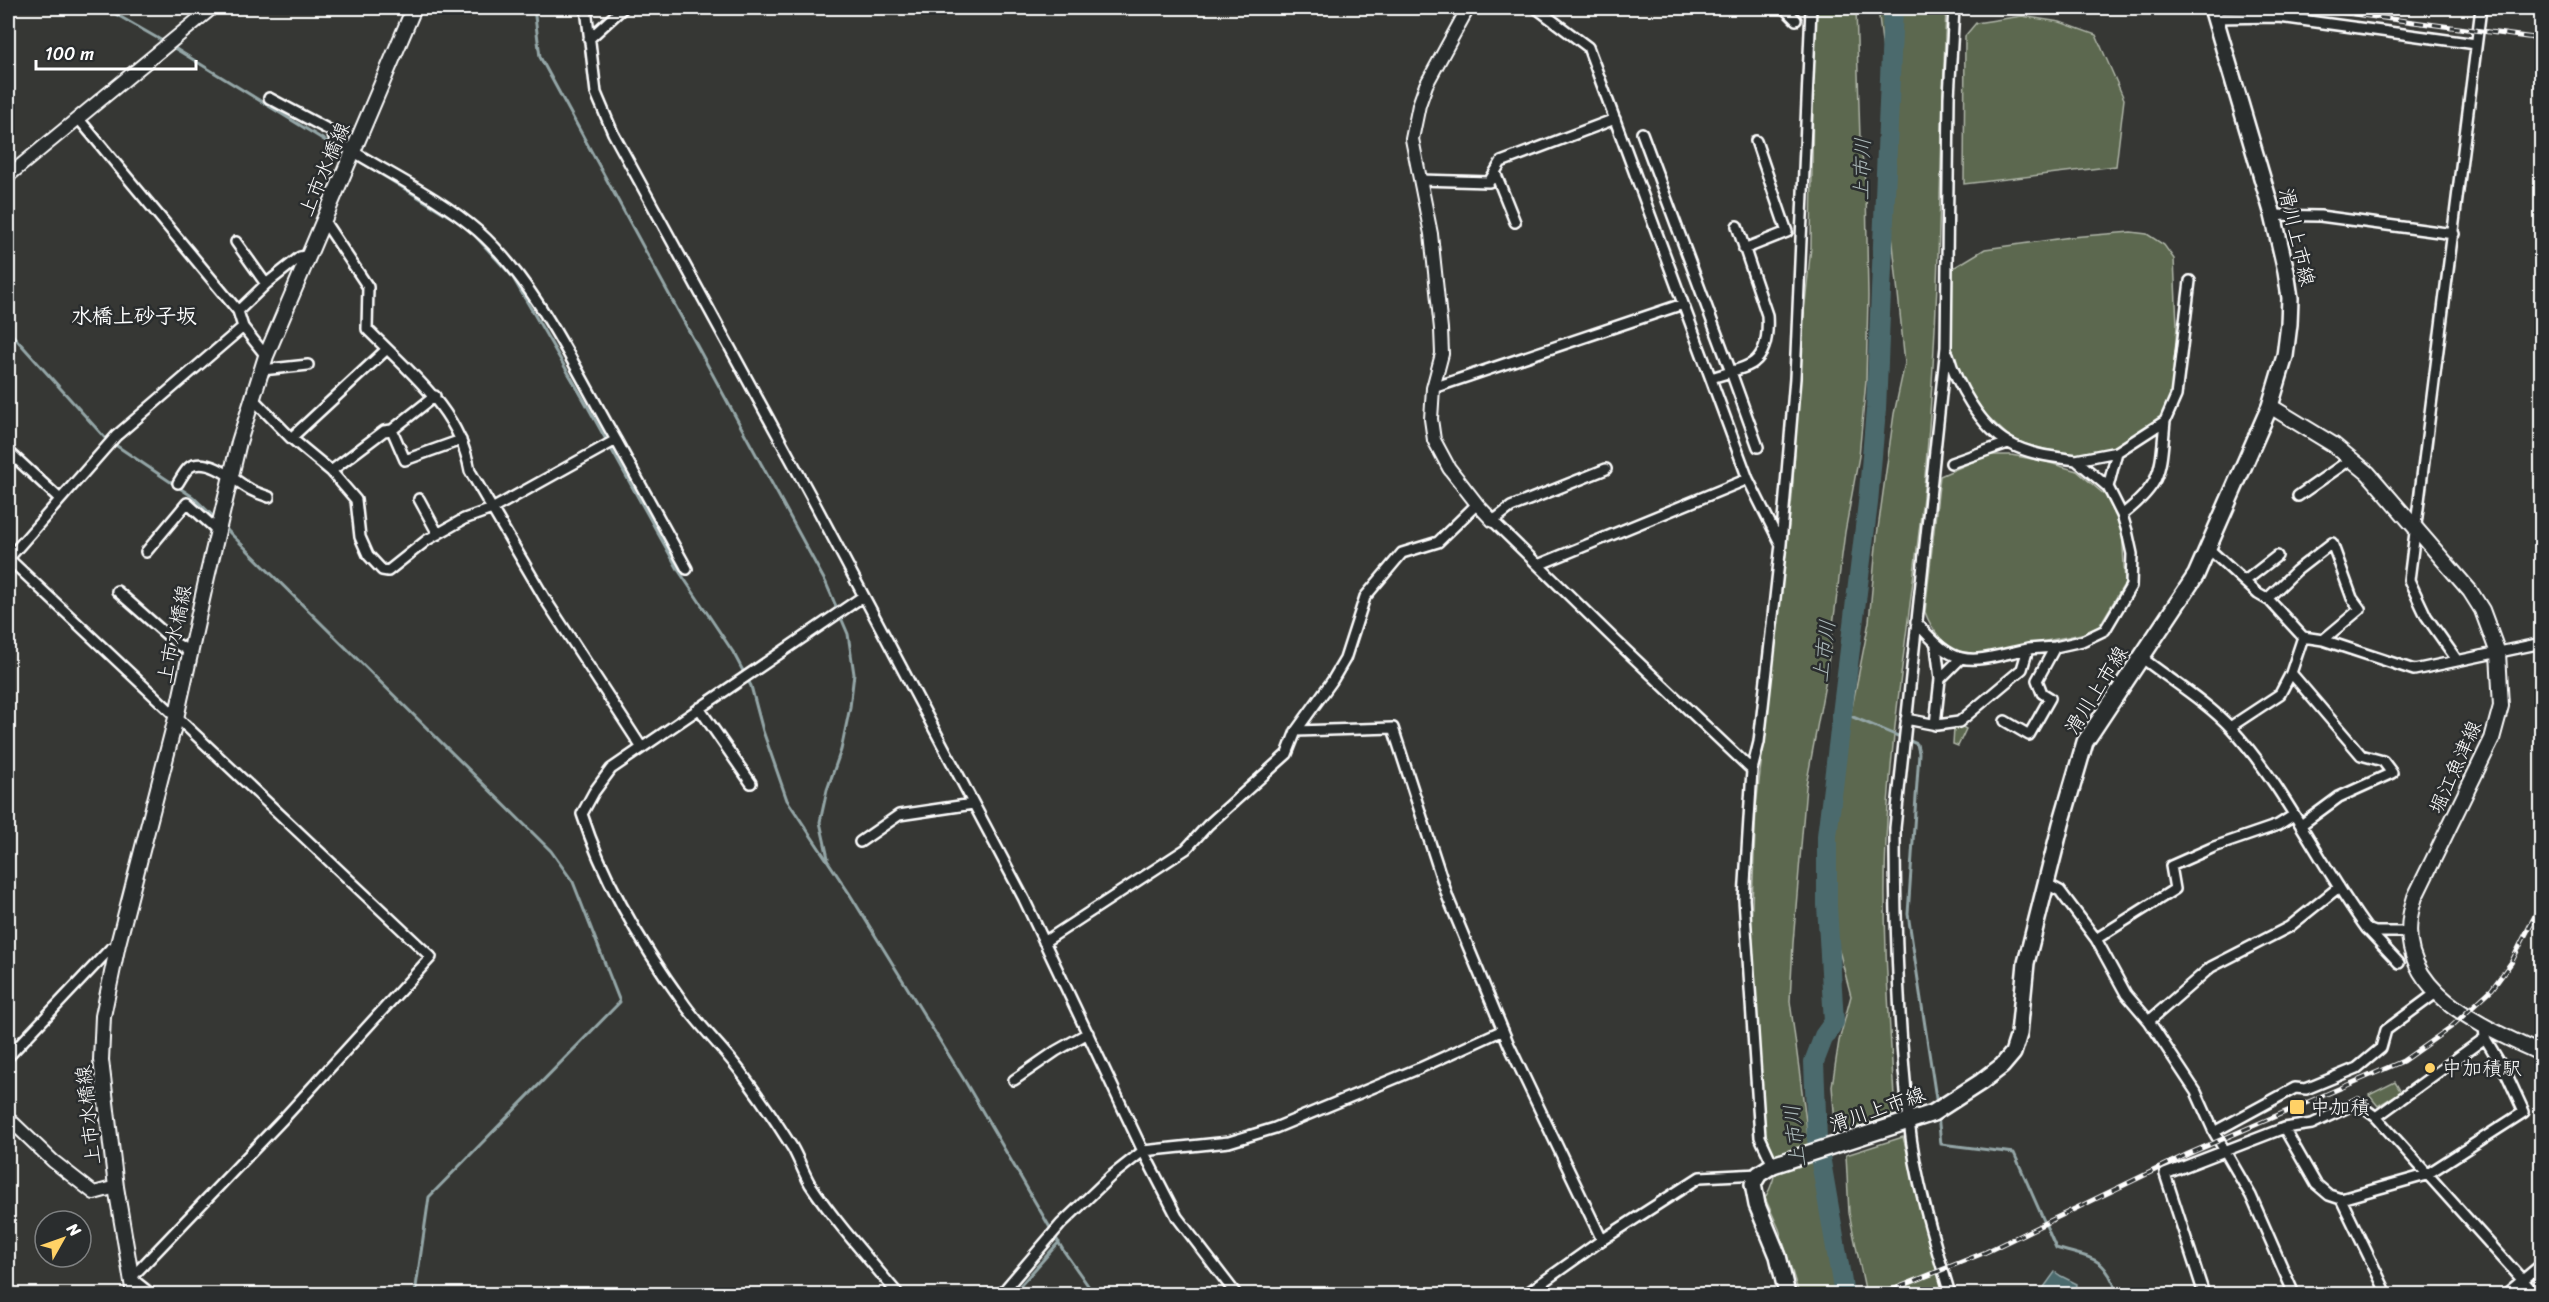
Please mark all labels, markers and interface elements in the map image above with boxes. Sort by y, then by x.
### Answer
scale bar [36,33,196,71]
text: 100 m [45,38,94,70]
street label: 上市水橋線 [289,116,360,222]
water label: 上市川 [1842,137,1882,201]
street label: 滑川上市線 [2268,184,2325,290]
district label: 水橋上砂子坂 [71,297,197,335]
street label: 上市水橋線 [147,582,202,687]
water label: 上市川 [1801,617,1847,685]
street label: 滑川上市線 [2055,639,2138,742]
street label: 堀江魚津線 [2419,714,2492,820]
place label: 中加積駅 [2442,1051,2522,1086]
marker: 中加積駅 [2423,1061,2437,1075]
street label: 上市水橋線 [66,1063,111,1167]
street label: 滑川上市線 [1824,1077,1930,1142]
place label: 中加積 [2310,1090,2370,1125]
marker: 中加積 [2288,1098,2306,1116]
water label: 上市川 [1773,1103,1817,1169]
north arrow [33,1209,93,1269]
text: N [59,1215,89,1244]

